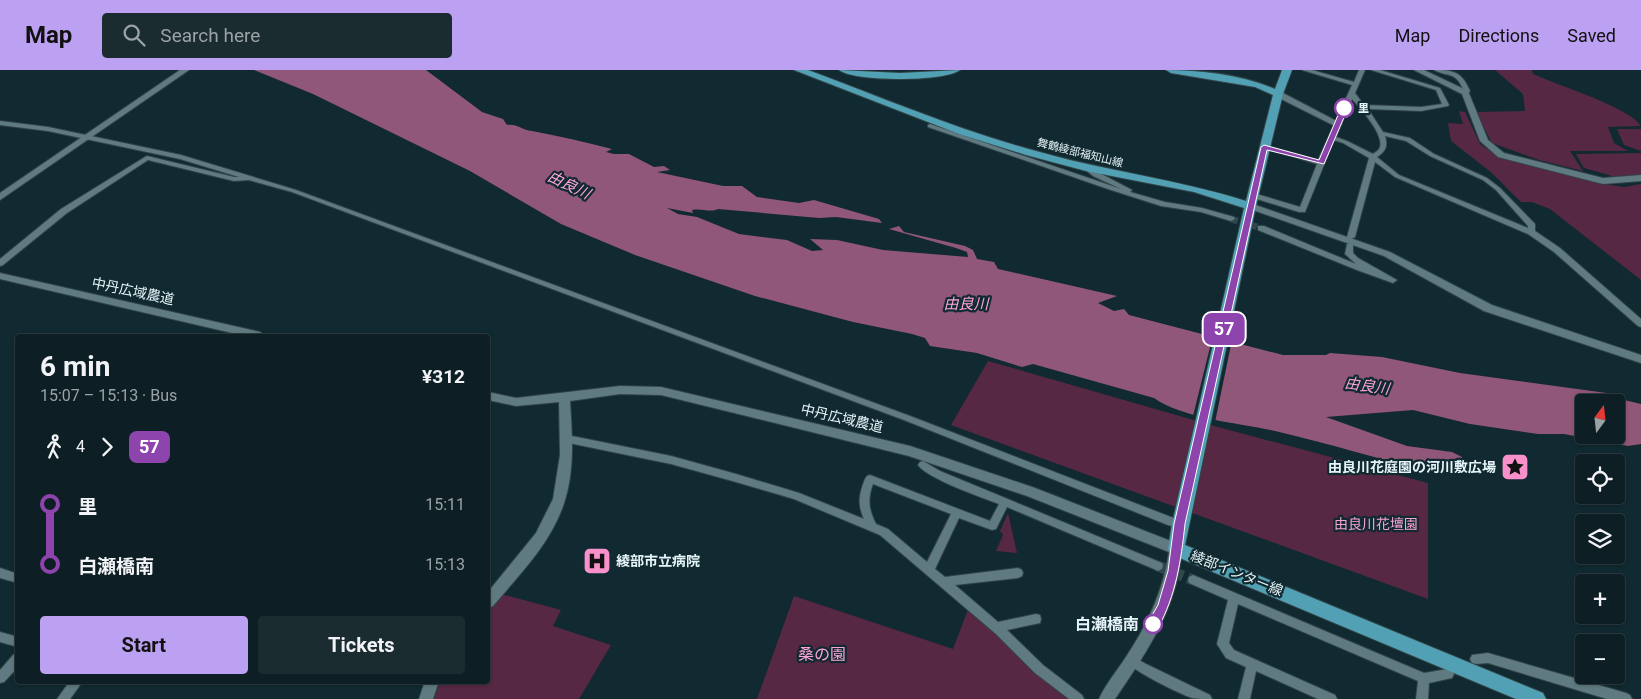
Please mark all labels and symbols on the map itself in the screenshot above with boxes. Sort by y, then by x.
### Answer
marker: 里 [1334,98,1354,118]
place label: 里 [1358,102,1369,115]
street label: 舞鶴綾部福知山線 [1036,136,1124,170]
water label: 由良川 [545,167,595,204]
street label: 中丹広域農道 [90,274,176,308]
water label: 由良川 [943,295,990,313]
line badge: 57 [1202,313,1246,345]
water label: 由良川 [1343,374,1393,398]
north arrow [1575,394,1625,444]
street label: 中丹広域農道 [799,401,885,435]
place icon: 由良川花庭園の河川敷広場 [1500,452,1530,482]
place label: 由良川花庭園の河川敷広場 [1328,459,1496,475]
park label: 由良川花壇園 [1334,516,1418,532]
hospital icon: 綾部市立病院 [582,546,612,576]
street label: 綾部インター線 [1189,547,1285,599]
place label: 綾部市立病院 [616,553,700,569]
marker: 白瀬橋南 [1143,614,1163,634]
place label: 白瀬橋南 [1075,615,1139,634]
park label: 桑の園 [798,645,846,664]

